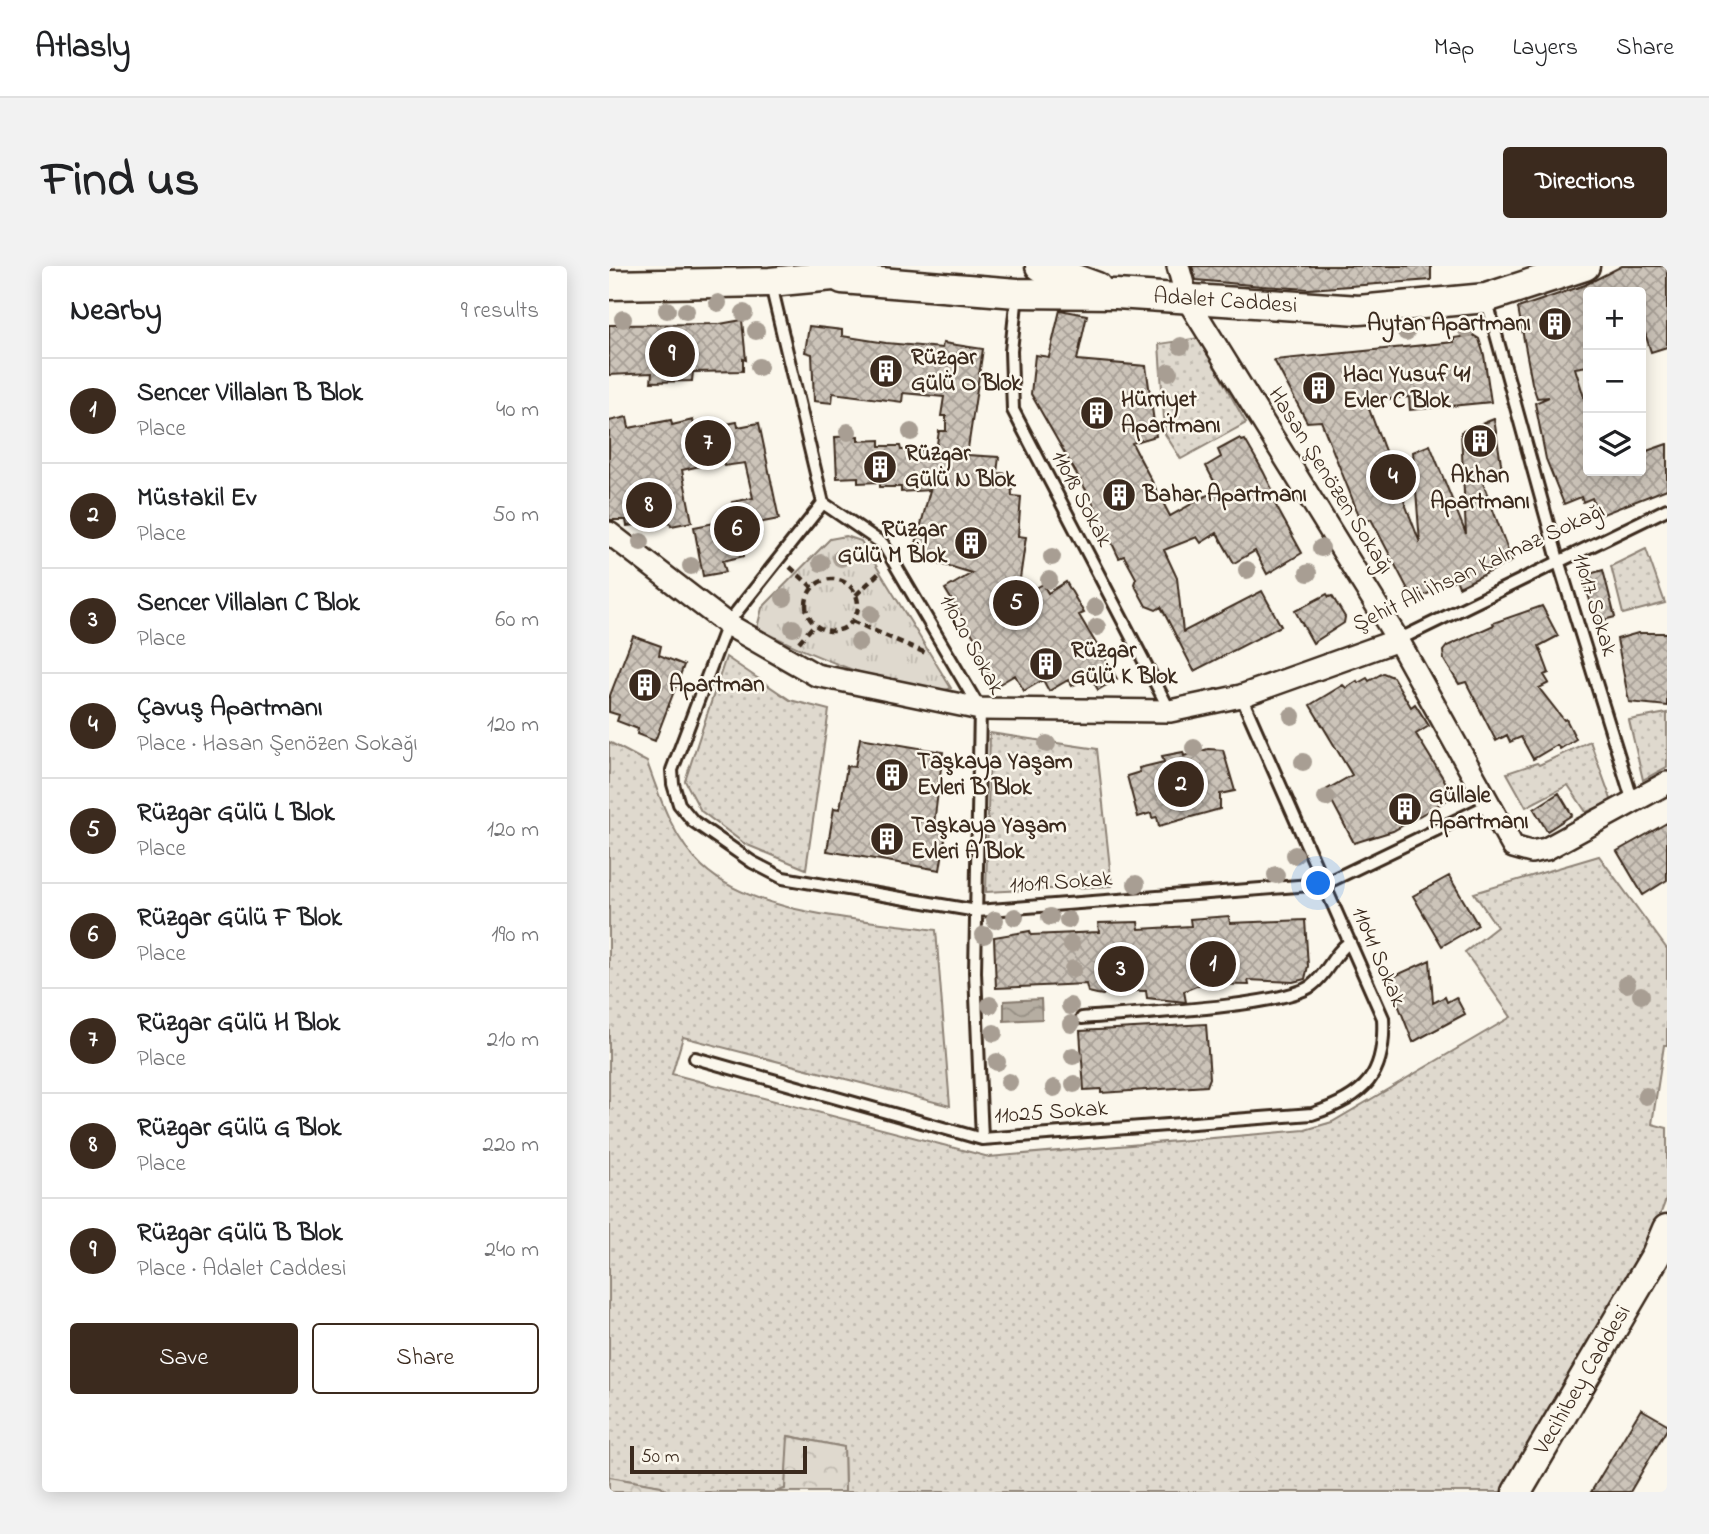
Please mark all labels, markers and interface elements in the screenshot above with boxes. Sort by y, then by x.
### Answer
text: Atlasly [35,24,130,72]
text: Map [1434,31,1474,66]
text: Layers [1512,31,1578,66]
text: Share [1616,31,1674,66]
text: Find us [42,146,199,218]
button: Directions [1503,147,1667,218]
street label: Adalet Caddesi [1152,280,1298,322]
map controls [1583,287,1646,476]
button: + [1583,287,1646,350]
text: Nearby [70,290,162,334]
text: 9 results [461,295,539,328]
building icon: Aytan Apartmanı [1536,305,1574,343]
place label: Aytan Apartmanı [1367,308,1531,343]
pin: 9 [649,328,695,380]
place label: Rüzgar Gülü O Blok [911,342,1022,401]
button: − [1583,350,1646,413]
building icon: Rüzgar Gülü O Blok [867,352,905,390]
place label: Hacı Yusuf 41 Evler C Blok [1343,359,1471,418]
building icon: Hacı Yusuf 41 Evler C Blok [1300,369,1338,407]
text: Sencer Villaları B Blok [137,375,363,413]
street label: Hasan Şenözen Sokağı [1258,381,1401,582]
place label: Hürriyet Apartmanı [1121,384,1221,443]
text: 1 [89,394,97,427]
text: 40 m [496,394,539,427]
building icon: Hürriyet Apartmanı [1078,394,1116,432]
text: Place [137,413,186,446]
button: layers [1583,413,1646,476]
pin: 7 [685,417,731,469]
building icon: Akhan Apartmanı [1461,422,1499,460]
place label: Rüzgar Gülü N Blok [905,438,1017,497]
street label: 11018 Sokak [1042,445,1121,554]
building icon: Rüzgar Gülü N Blok [861,448,899,486]
pin: 4 [1370,451,1416,503]
place label: Akhan Apartmanı [1430,460,1530,519]
building icon: Bahar Apartmanı [1100,476,1138,514]
pin: 8 [626,479,672,531]
place label: Bahar Apartmanı [1142,479,1307,512]
text: Müstakil Ev [137,480,256,518]
street label: Şehit Ali İhsan Kalmaz Sokağı [1347,495,1611,642]
text: 2 [87,499,99,532]
text: 50 m [492,499,539,532]
pin: 6 [714,503,760,555]
place label: Rüzgar Gülü M Blok [838,514,948,573]
text: Place [137,518,186,551]
building icon: Rüzgar Gülü M Blok [952,524,990,562]
street label: 11017 Sokak [1563,550,1626,661]
pin: 5 [993,577,1039,629]
text: Sencer Villaları C Blok [137,585,360,623]
street label: 11020 Sokak [930,589,1013,702]
text: 3 [88,604,98,637]
text: 60 m [495,604,539,637]
text: Place [137,623,186,656]
place label: Rüzgar Gülü K Blok [1071,635,1178,694]
building icon: Rüzgar Gülü K Blok [1027,645,1065,683]
building icon: Apartman [626,666,664,704]
place label: Apartman [669,669,765,702]
text: Çavuş Apartmanı [137,690,323,728]
text: 4 [88,709,98,742]
text: 120 m [487,709,539,742]
text: Place · Hasan Şenözen Sokağı [137,728,418,761]
place label: Taşkaya Yaşam Evleri B Blok [917,746,1073,805]
building icon: Taşkaya Yaşam Evleri B Blok [873,756,911,794]
pin: 2 [1158,758,1204,810]
place label: Güllale Apartmanı [1429,780,1529,839]
building icon: Güllale Apartmanı [1386,790,1424,828]
text: Rüzgar Gülü L Blok [137,795,335,833]
place label: Taşkaya Yaşam Evleri A Blok [911,810,1067,869]
text: 5 [86,814,100,847]
text: 120 m [487,814,539,847]
building icon: Taşkaya Yaşam Evleri A Blok [868,820,906,858]
text: Place [137,833,186,866]
street label: 11019 Sokak [1008,863,1115,903]
your location [1301,866,1335,900]
text: Rüzgar Gülü F Blok [137,900,342,938]
street label: 11041 Sokak [1342,902,1414,1013]
text: 6 [88,919,98,952]
text: 190 m [491,919,539,952]
text: Place [137,938,186,971]
pin: 1 [1190,938,1236,990]
pin: 3 [1098,943,1144,995]
text: Rüzgar Gülü H Blok [137,1005,340,1043]
text: 7 [88,1024,98,1057]
text: 210 m [487,1024,539,1057]
text: Place [137,1043,186,1076]
street label: 11025 Sokak [993,1093,1110,1133]
text: Rüzgar Gülü G Blok [137,1110,341,1148]
text: 8 [89,1129,97,1162]
text: 220 m [483,1129,539,1162]
text: Place [137,1148,186,1181]
text: Rüzgar Gülü B Blok [137,1215,343,1253]
text: 9 [90,1234,96,1267]
text: 240 m [485,1234,539,1267]
text: Place · Adalet Caddesi [137,1253,346,1286]
street label: Vecihibey Caddesi [1525,1299,1640,1462]
button: Save [70,1323,298,1394]
button: Share [312,1323,539,1394]
scale bar [630,1443,807,1475]
text: 50 m [641,1444,680,1471]

